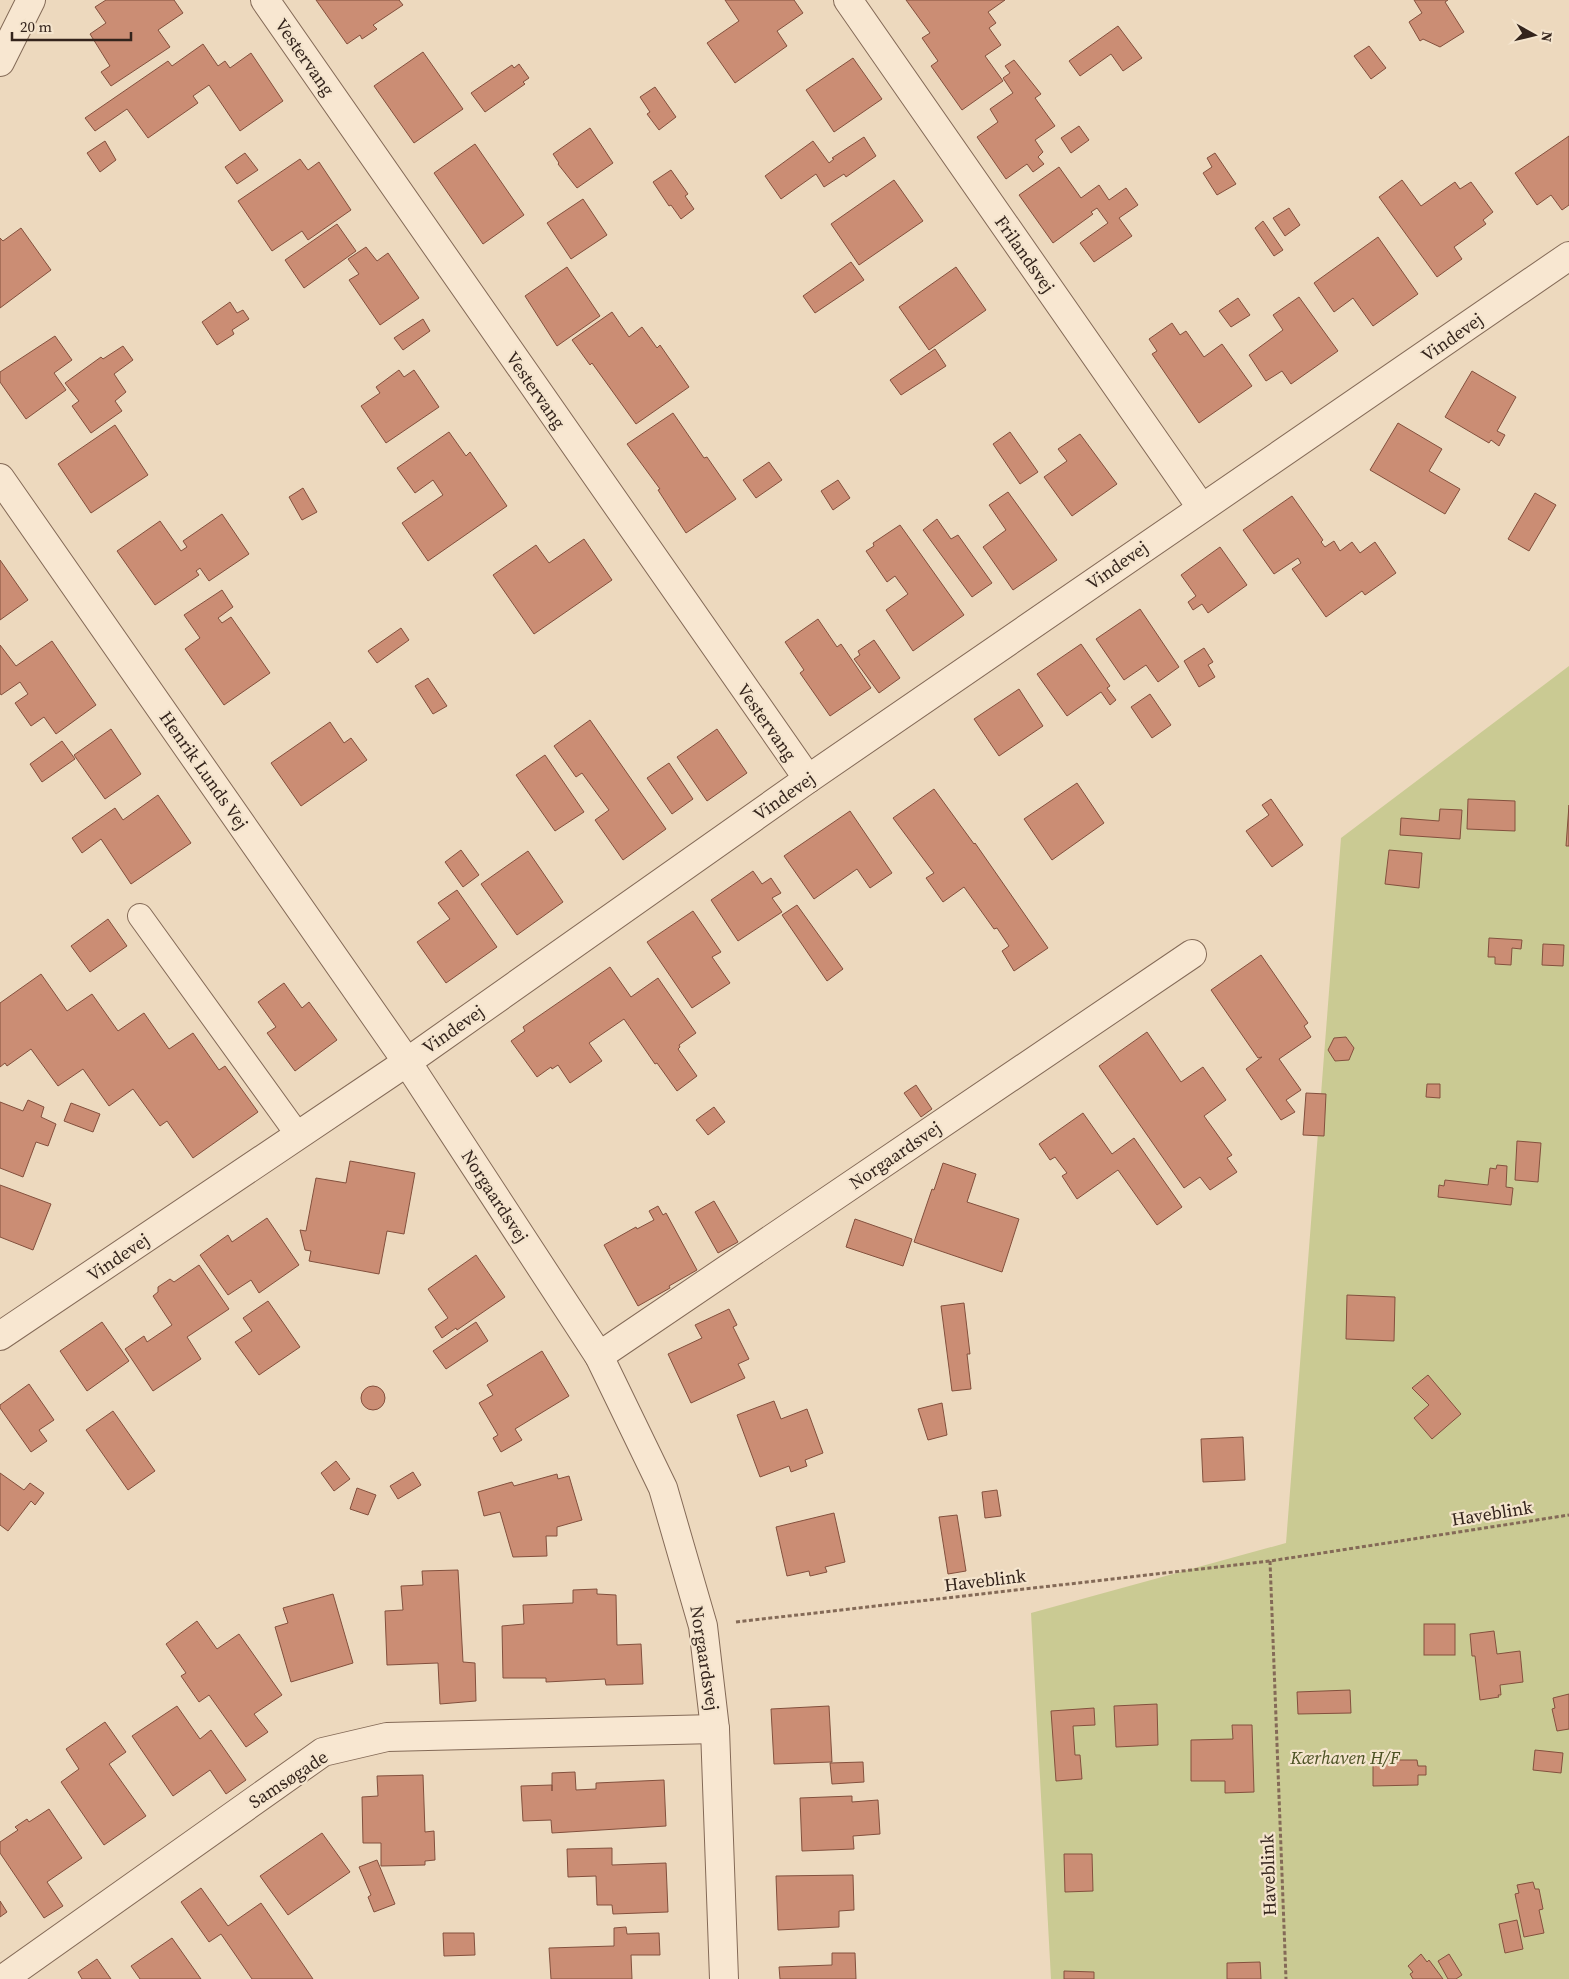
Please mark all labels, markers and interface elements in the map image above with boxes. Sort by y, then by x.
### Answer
scale bar [12,10,131,42]
north arrow [1509,10,1559,60]
street label: Vestervang [269,13,341,101]
text: 20 m [20,16,52,37]
text: N [1536,30,1557,43]
street label: Frilandsvej [989,210,1061,298]
street label: Vindevej [1416,307,1488,367]
street label: Vestervang [500,346,572,434]
street label: Vindevej [1081,535,1153,595]
street label: Vestervang [731,678,803,766]
street label: Henrik Lunds Vej [154,706,254,834]
street label: Vindevej [748,766,820,826]
street label: Vindevej [417,999,489,1059]
street label: Norgaardsvej [844,1115,946,1195]
street label: Norgaardsvej [456,1145,534,1247]
street label: Vindevej [82,1227,154,1287]
street label: Haveblink [1450,1494,1535,1532]
street label: Haveblink [943,1563,1027,1597]
street label: Norgaardsvej [684,1604,726,1712]
street label: Samsøgade [244,1744,332,1814]
park label: Kærhaven H/F [1289,1745,1401,1770]
street label: Haveblink [1254,1833,1282,1916]

